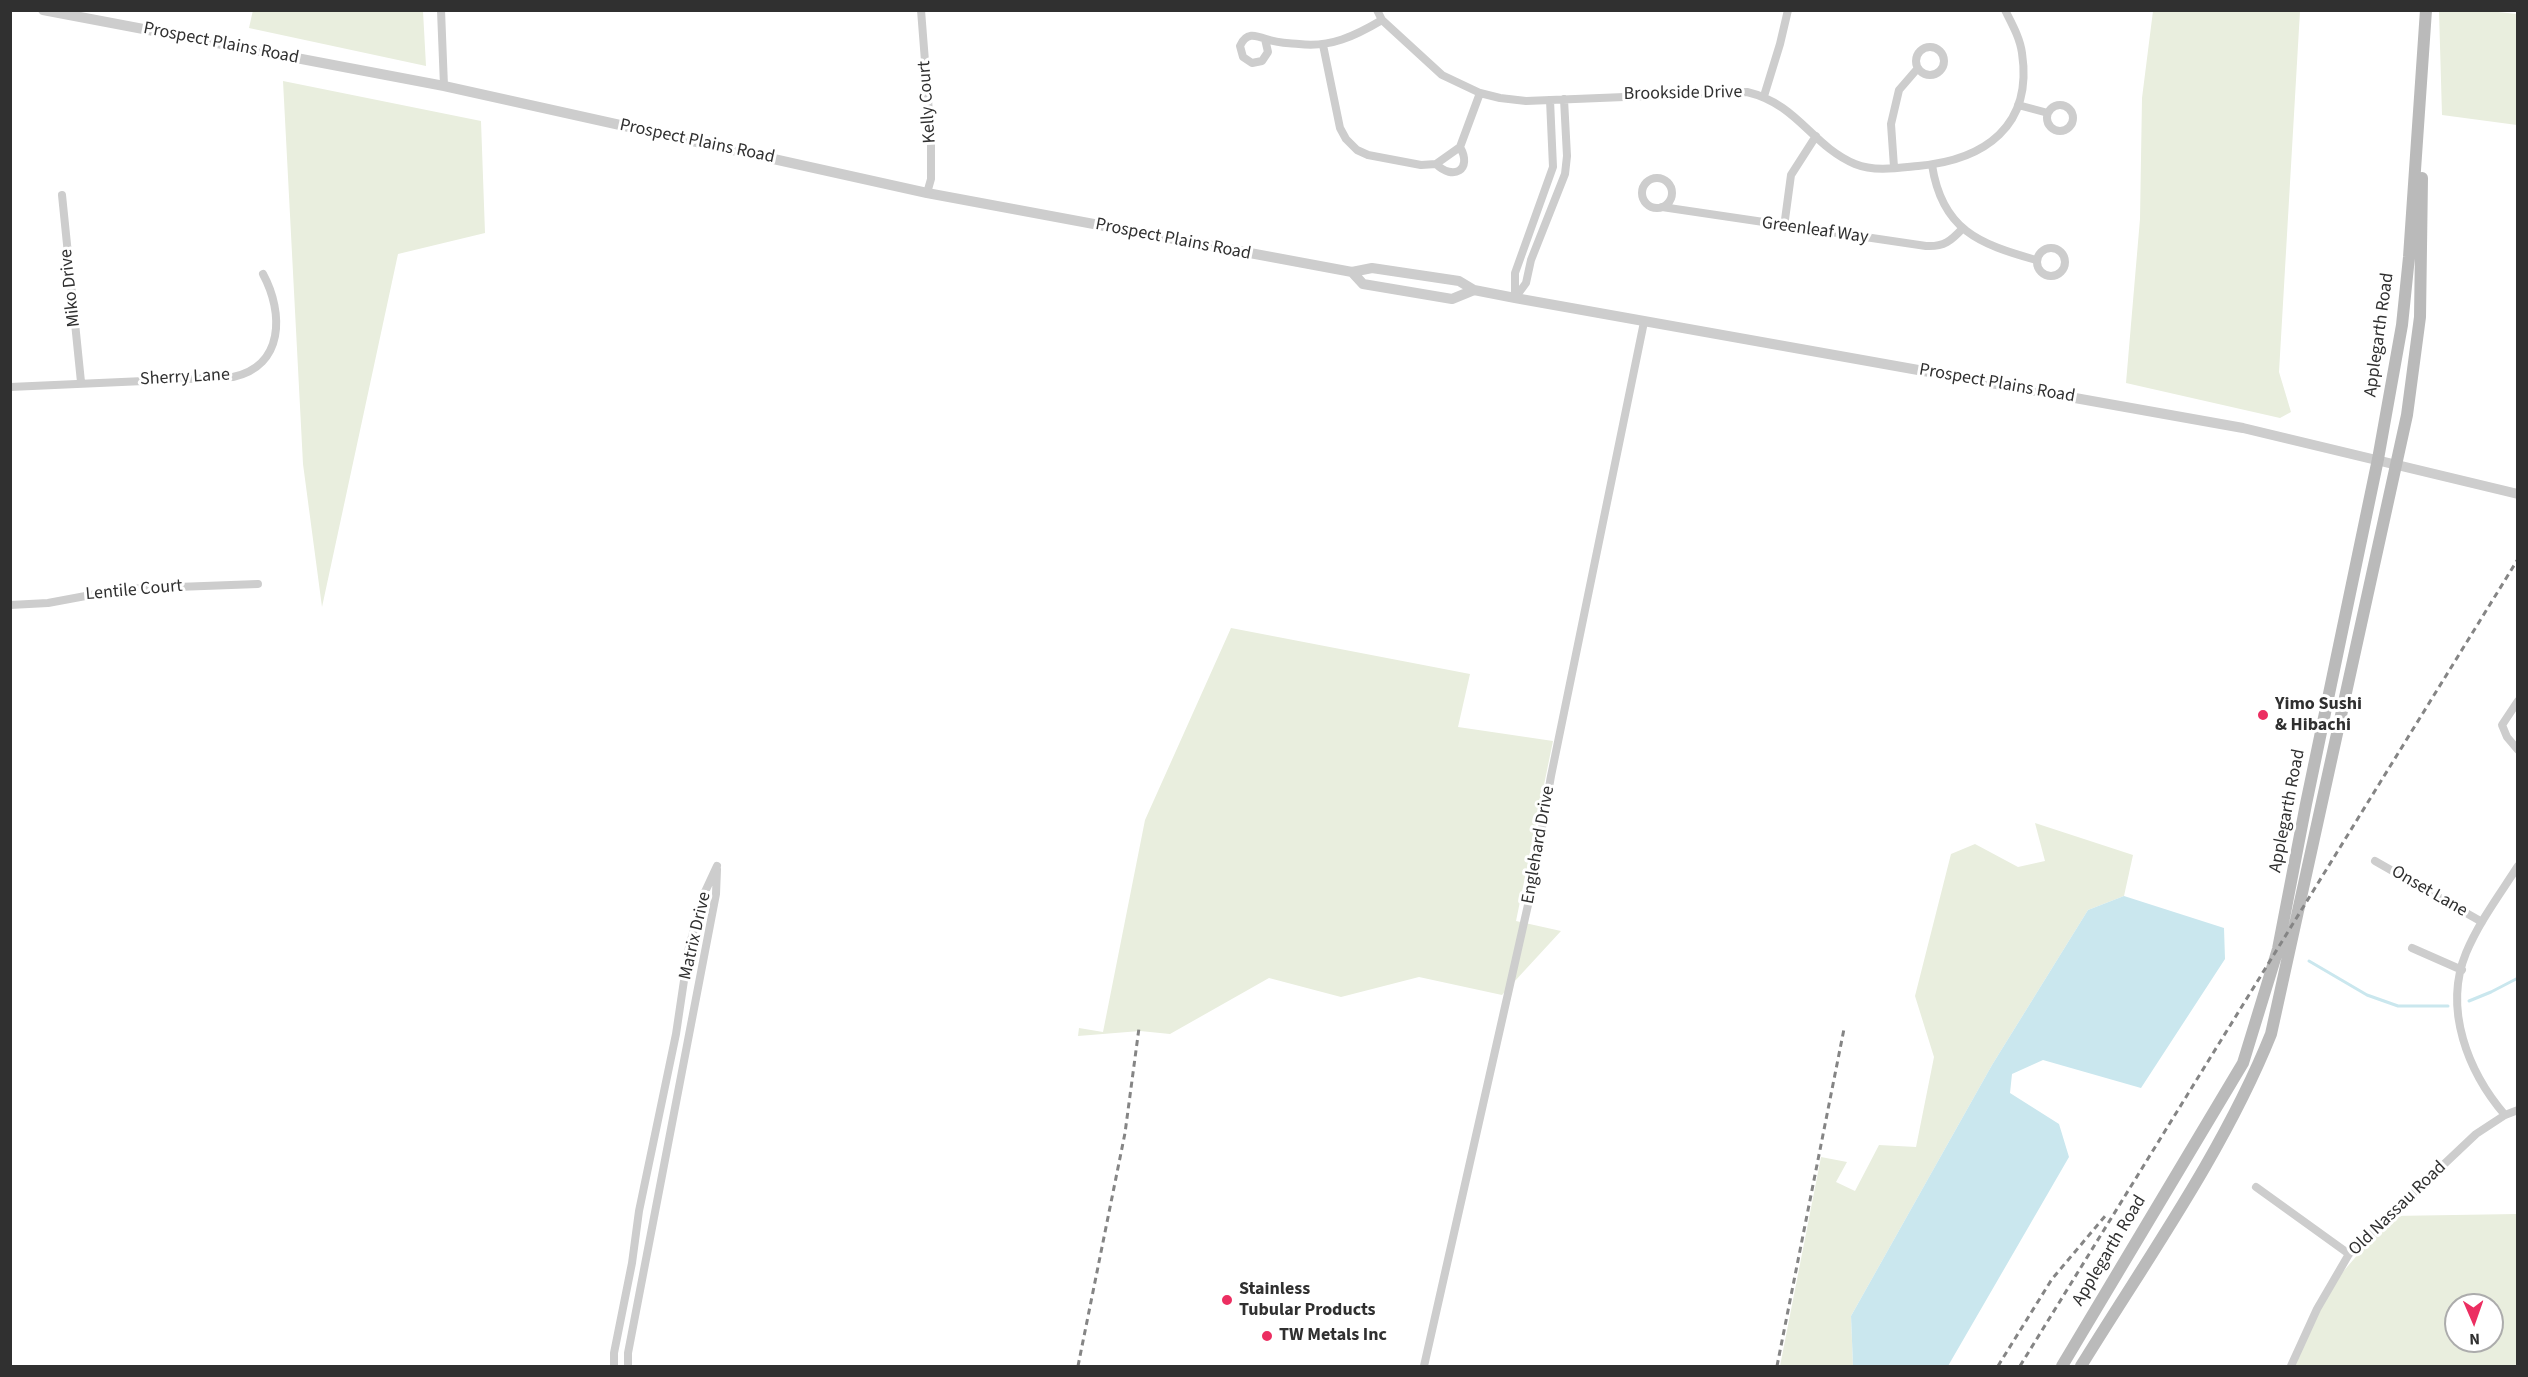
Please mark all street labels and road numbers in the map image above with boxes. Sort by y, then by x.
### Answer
street label: Prospect Plains Road [141,18,301,70]
street label: Kelly Court [914,60,942,144]
street label: Brookside Drive [1624,82,1742,106]
street label: Prospect Plains Road [617,115,777,169]
street label: Greenleaf Way [1760,213,1870,249]
street label: Prospect Plains Road [1093,214,1253,266]
street label: Miko Drive [56,248,86,328]
street label: Applegarth Road [2361,271,2399,399]
street label: Prospect Plains Road [1917,360,2077,408]
street label: Sherry Lane [140,365,230,391]
street label: Lentile Court [85,576,183,606]
street label: Applegarth Road [2265,747,2311,875]
street label: Englehard Drive [1518,784,1560,906]
street label: Onset Lane [2387,862,2471,922]
street label: Matrix Drive [675,890,717,982]
street label: Old Nassau Road [2345,1157,2451,1261]
street label: Applegarth Road [2068,1192,2152,1310]

